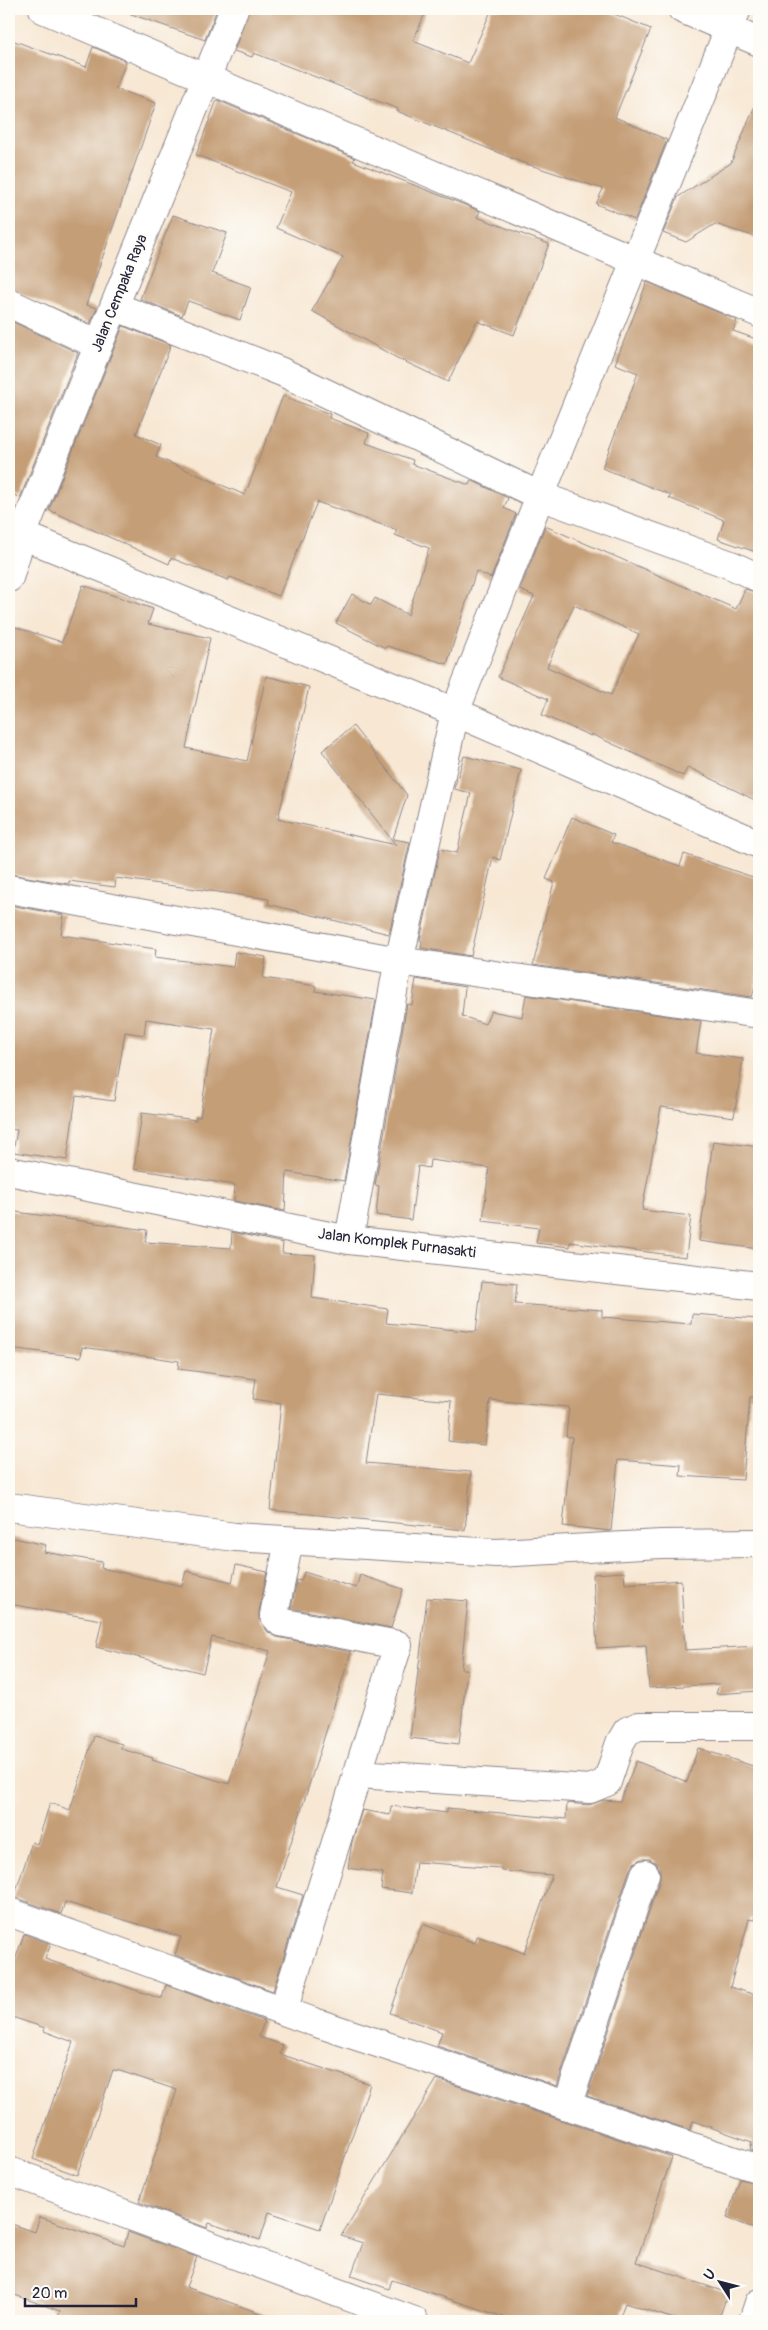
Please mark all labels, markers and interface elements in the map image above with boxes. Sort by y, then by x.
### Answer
street label: Jalan Cempaka Raya [87,231,152,355]
street label: Jalan Komplek Purnasakti [317,1224,477,1263]
north arrow [696,2258,746,2308]
text: U [700,2266,719,2283]
scale bar [25,2275,136,2307]
text: 20 m [32,2284,67,2303]

